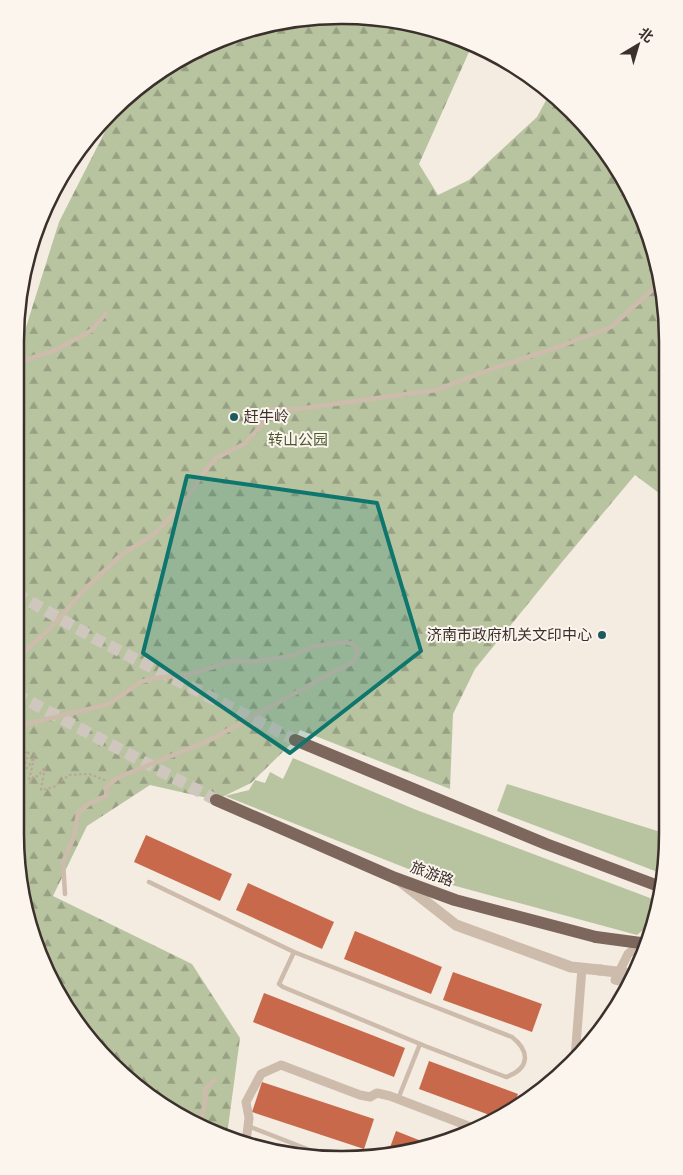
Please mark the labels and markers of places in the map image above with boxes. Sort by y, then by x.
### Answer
place label: 赶牛岭 [243,406,289,428]
marker: 赶牛岭 [228,411,240,423]
place label: 济南市政府机关文印中心 [427,624,592,646]
marker: 济南市政府机关文印中心 [596,629,608,641]

